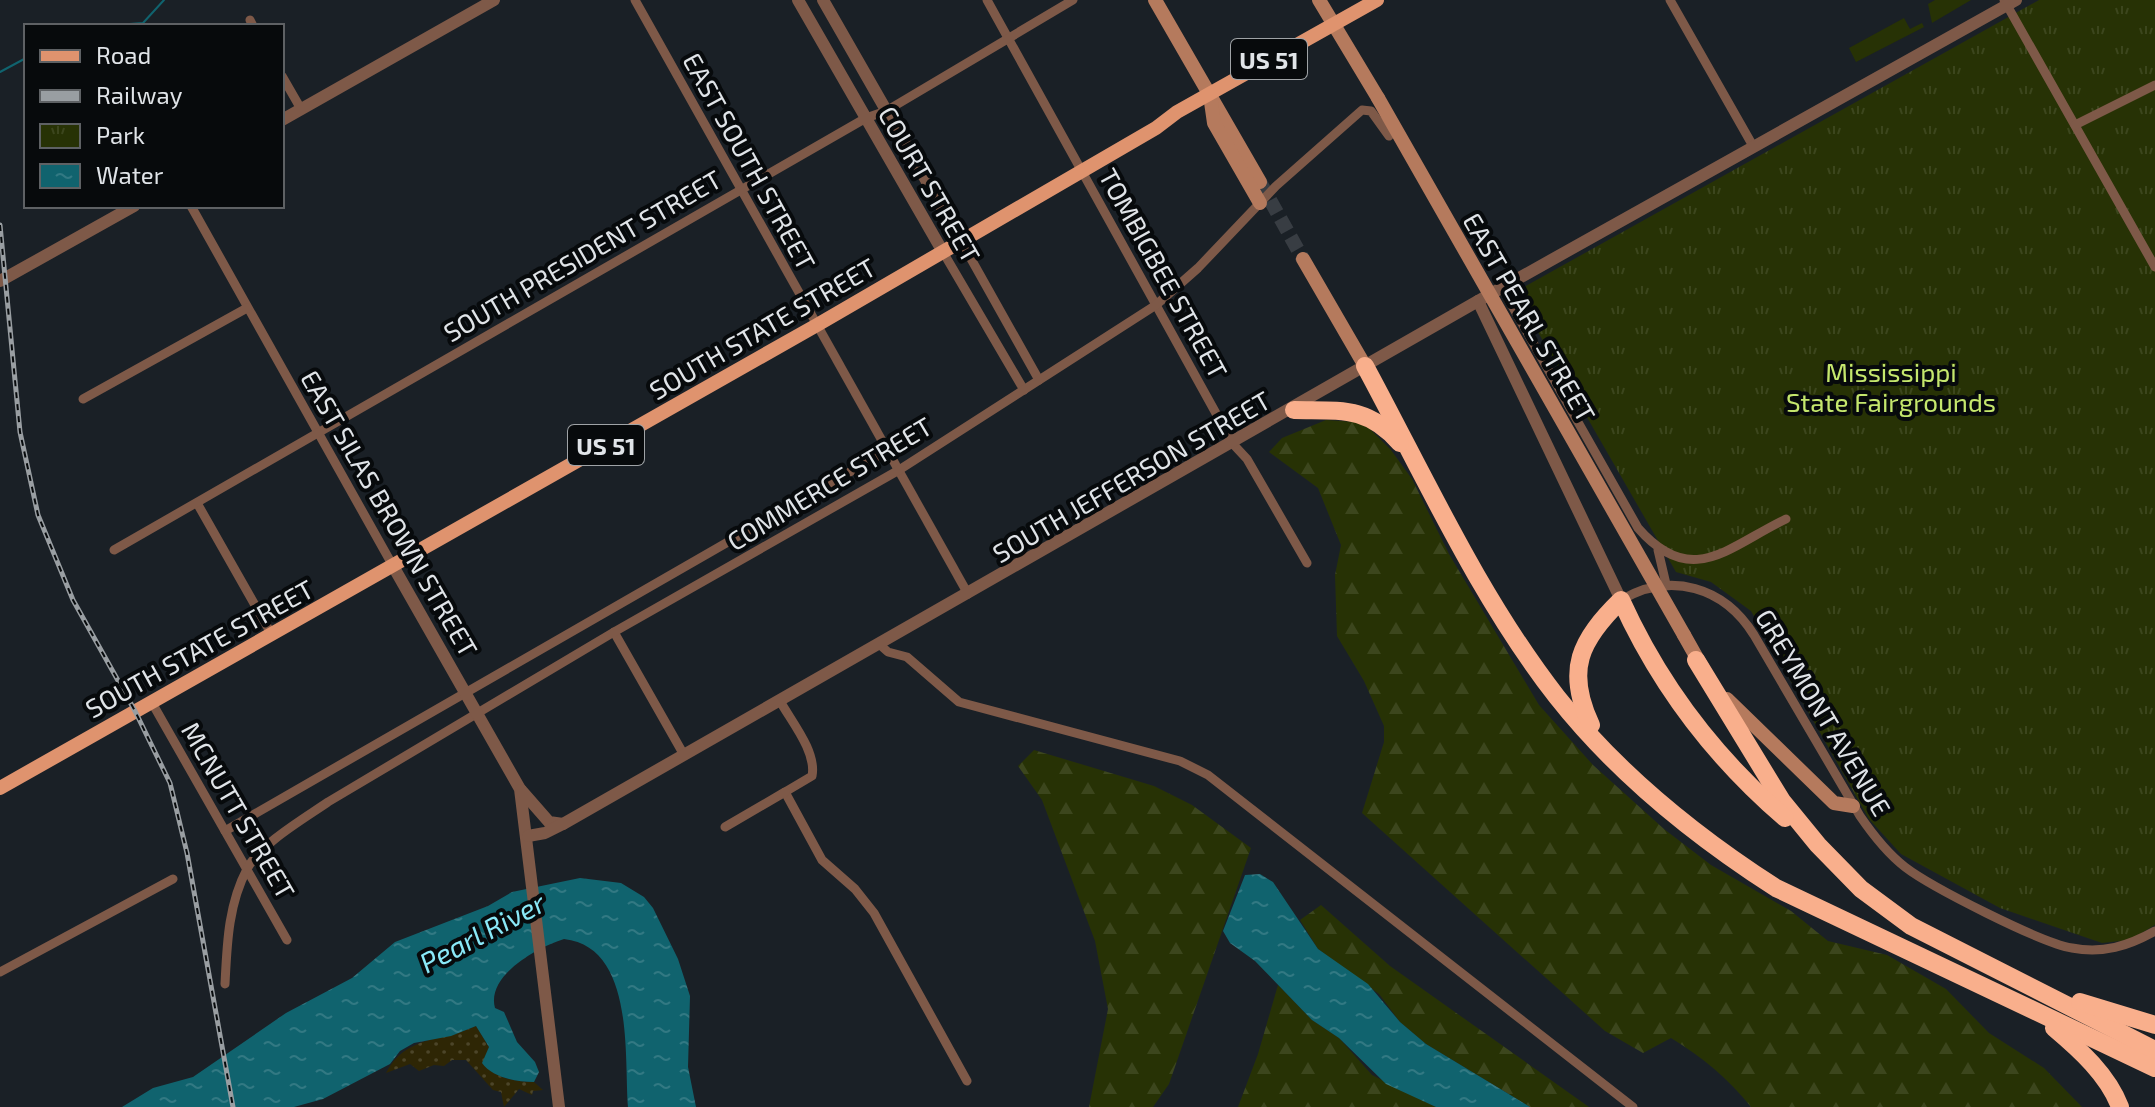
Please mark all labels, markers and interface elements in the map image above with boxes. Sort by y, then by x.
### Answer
legend [24,24,284,208]
road number: US 51 [1231,39,1307,79]
text: Road [96,40,151,69]
street label: EAST SOUTH STREET [678,47,822,275]
text: Railway [96,80,183,109]
street label: COURT STREET [873,100,987,268]
text: Park [96,120,145,149]
text: Water [96,160,164,189]
street label: SOUTH PRESIDENT STREET [438,163,726,347]
street label: TOMBIGBEE STREET [1093,163,1235,383]
street label: EAST PEARL STREET [1457,207,1603,427]
street label: SOUTH STATE STREET [643,251,881,405]
park label: Mississippi State Fairgrounds [1786,356,1996,417]
street label: EAST SILAS BROWN STREET [295,364,485,662]
street label: SOUTH JEFFERSON STREET [987,384,1275,568]
street label: COMMERCE STREET [721,410,937,556]
road number: US 51 [568,425,644,465]
street label: SOUTH STATE STREET [80,572,318,724]
street label: GREYMONT AVENUE [1750,603,1898,821]
street label: MCNUTT STREET [176,716,302,904]
water label: Pearl River [413,884,552,979]

